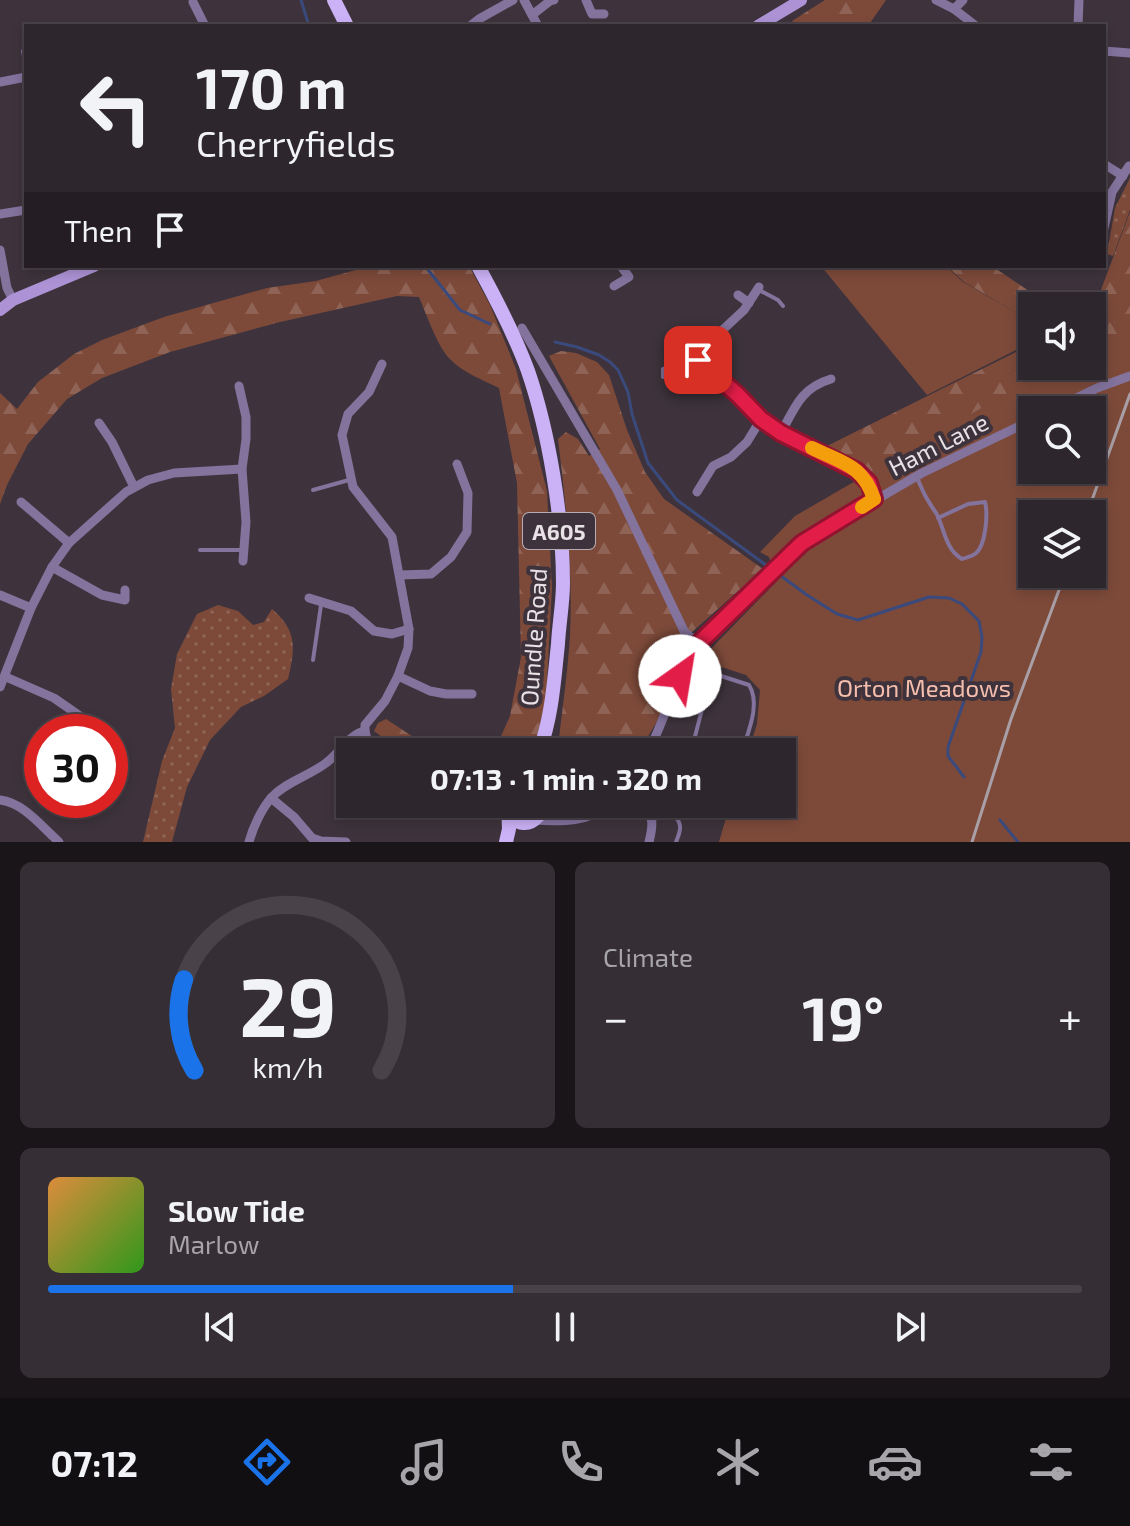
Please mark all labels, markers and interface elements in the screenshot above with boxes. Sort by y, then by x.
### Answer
text: 170 m [196,53,347,120]
icon: left [64,56,168,160]
text: Cherryfields [196,121,395,164]
icon: arrive [148,208,192,252]
text: Then [64,212,132,248]
map controls [1018,292,1106,588]
button: sound [1018,292,1106,380]
pin [664,326,732,394]
icon: arrive [676,338,720,382]
button: search [1018,396,1106,484]
street label: Ham Lane [883,407,993,481]
button: layers [1018,500,1106,588]
road number: A605 [523,513,595,549]
street label: Oundle Road [514,567,552,707]
position arrow [638,634,722,718]
park label: Orton Meadows [837,673,1011,702]
speed limit sign: 30 [24,714,128,818]
text: 07:13 · 1 min · 320 m [430,760,702,796]
text: Climate [603,941,693,972]
text: 29 [239,954,336,1054]
text: 19° [802,981,884,1053]
text: − [603,990,629,1043]
text: + [1058,990,1082,1043]
text: km/h [252,1049,323,1084]
text: Slow Tide [168,1192,305,1228]
text: Marlow [168,1228,259,1259]
icon: previous [198,1305,242,1349]
icon: pause [543,1305,587,1349]
icon: next [888,1305,932,1349]
icon: directions [239,1434,295,1490]
icon: music [396,1434,452,1490]
icon: phone [553,1434,609,1490]
icon: climate [710,1434,766,1490]
icon: car [867,1434,923,1490]
icon: filters [1023,1434,1079,1490]
text: 07:12 [50,1441,138,1484]

